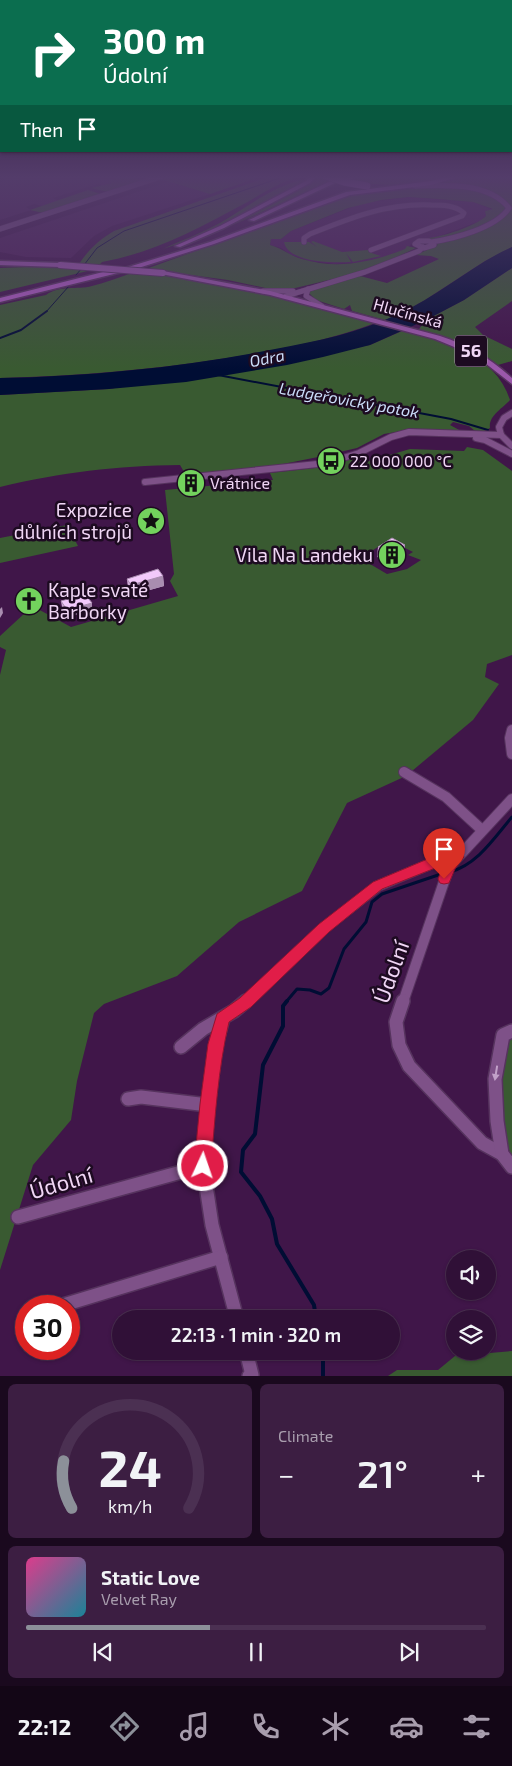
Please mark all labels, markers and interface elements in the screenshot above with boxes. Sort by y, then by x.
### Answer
text: 300 m [103,19,205,61]
icon: right [20,20,85,85]
text: Údolní [103,61,168,87]
icon: arrive [73,115,101,143]
text: Then [20,118,63,141]
street label: Hlučínská [372,294,445,331]
road number: 56 [455,336,487,366]
water label: Odra [248,345,286,370]
water label: Ludgeřovický potok [278,378,420,422]
bus stop icon: 22 000 000 °C [316,446,346,476]
place label: 22 000 000 °C [350,451,452,470]
building icon: Vrátnice [176,468,206,498]
place label: Vrátnice [210,473,270,492]
place label: Expozice důlních strojů [14,498,132,543]
place icon: Expozice důlních strojů [136,506,166,536]
building icon: Vila Na Landeku [377,540,407,570]
place label: Vila Na Landeku [236,543,373,566]
place label: Kaple svaté Barborky [48,578,148,623]
church icon: Kaple svaté Barborky [14,586,44,616]
pin [423,828,465,879]
icon: arrive [430,835,458,863]
street label: Údolní [367,935,414,1006]
one-way arrow [492,1066,500,1082]
position arrow [176,1139,228,1191]
street label: Údolní [26,1160,97,1203]
map controls [446,1250,496,1360]
button: sound [446,1250,496,1300]
speed limit sign: 30 [15,1295,80,1360]
button: layers [446,1310,496,1360]
text: 22:13 · 1 min · 320 m [171,1323,341,1346]
text: Climate [278,1426,333,1445]
text: 24 [98,1435,162,1497]
text: 21° [357,1450,408,1496]
text: − [278,1457,294,1491]
text: + [471,1457,486,1491]
text: km/h [108,1495,152,1517]
text: Static Love [101,1566,200,1589]
text: Velvet Ray [101,1589,177,1608]
icon: previous [89,1638,117,1666]
icon: pause [242,1638,270,1666]
icon: next [395,1638,423,1666]
icon: directions [107,1709,142,1744]
icon: music [177,1709,212,1744]
icon: phone [248,1709,283,1744]
icon: climate [318,1709,353,1744]
icon: car [389,1709,424,1744]
icon: filters [459,1709,494,1744]
text: 22:12 [18,1713,71,1739]

